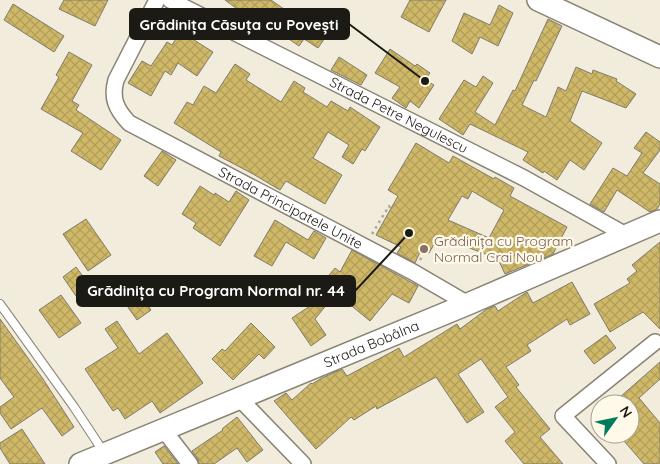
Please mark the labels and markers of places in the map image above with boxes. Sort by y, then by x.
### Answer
callout: Grădinița Căsuța cu Povești [130,9,349,39]
place label: Grădinița cu Program Normal Crai Nou [434,232,573,266]
marker: Grădinița cu Program Normal Crai Nou [418,243,430,255]
callout: Grădinița cu Program Normal nr. 44 [77,276,355,306]

